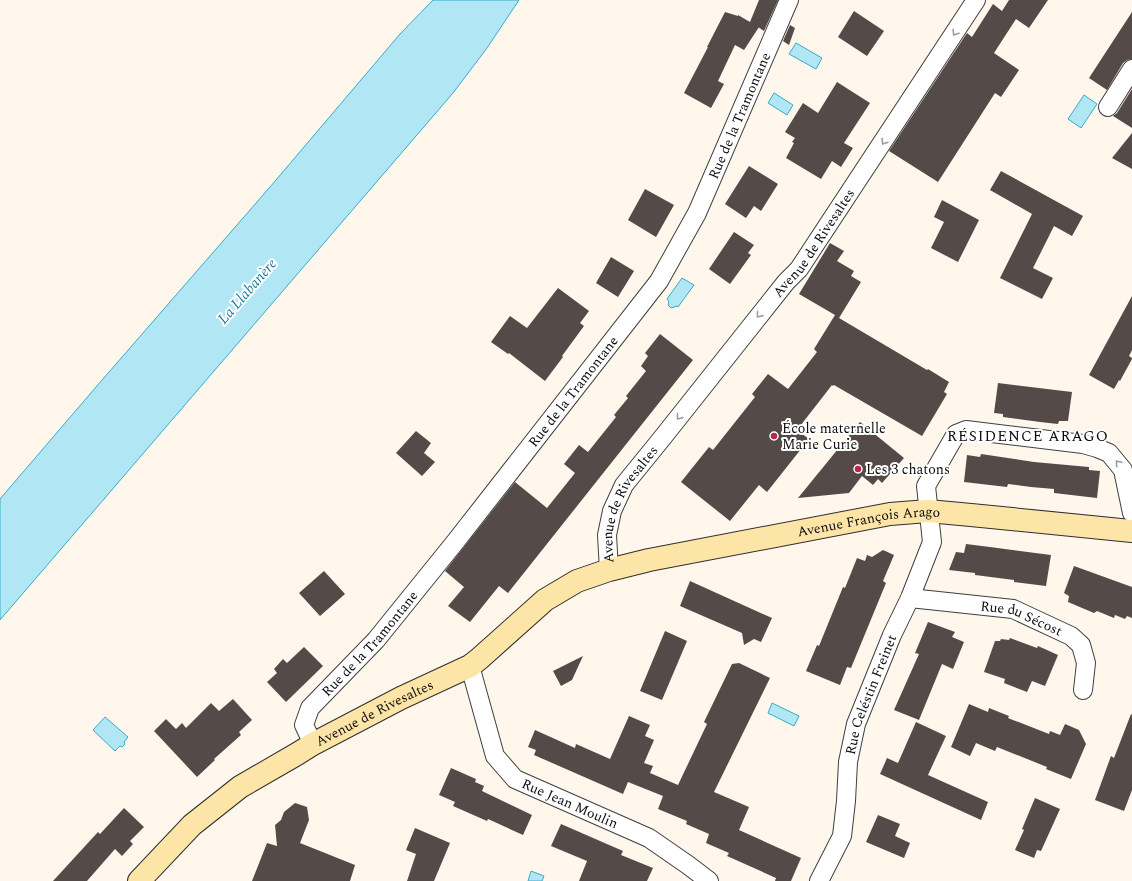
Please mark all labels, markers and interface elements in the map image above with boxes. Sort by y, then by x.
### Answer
one-way arrow [952,29,960,36]
street label: Rue de la Tramontane [703,49,776,182]
one-way arrow [881,137,888,144]
street label: Avenue de Rivesaltes [768,184,860,302]
water label: La Llabanère [212,253,283,329]
one-way arrow [757,311,764,318]
street label: Rue de la Tramontane [523,331,624,452]
one-way arrow [676,413,683,420]
place label: École maternelle Marie Curie [782,418,886,455]
district label: RÉSIDENCE ARAGO [947,425,1109,448]
marker: École maternelle Marie Curie [769,431,779,441]
street label: Avenue de Rivesaltes [597,441,663,563]
place label: Les 3 chatons [866,459,950,480]
one-way arrow [1115,461,1122,468]
marker: Les 3 chatons [853,464,863,474]
street label: Avenue François Arago [795,501,941,543]
street label: Rue de la Tramontane [317,586,423,701]
street label: Rue du Sécost [979,596,1066,642]
street label: Rue Celéstin Freinet [840,631,902,757]
street label: Avenue de Rivesaltes [312,674,437,752]
street label: Rue Jean Moulin [518,773,621,834]

